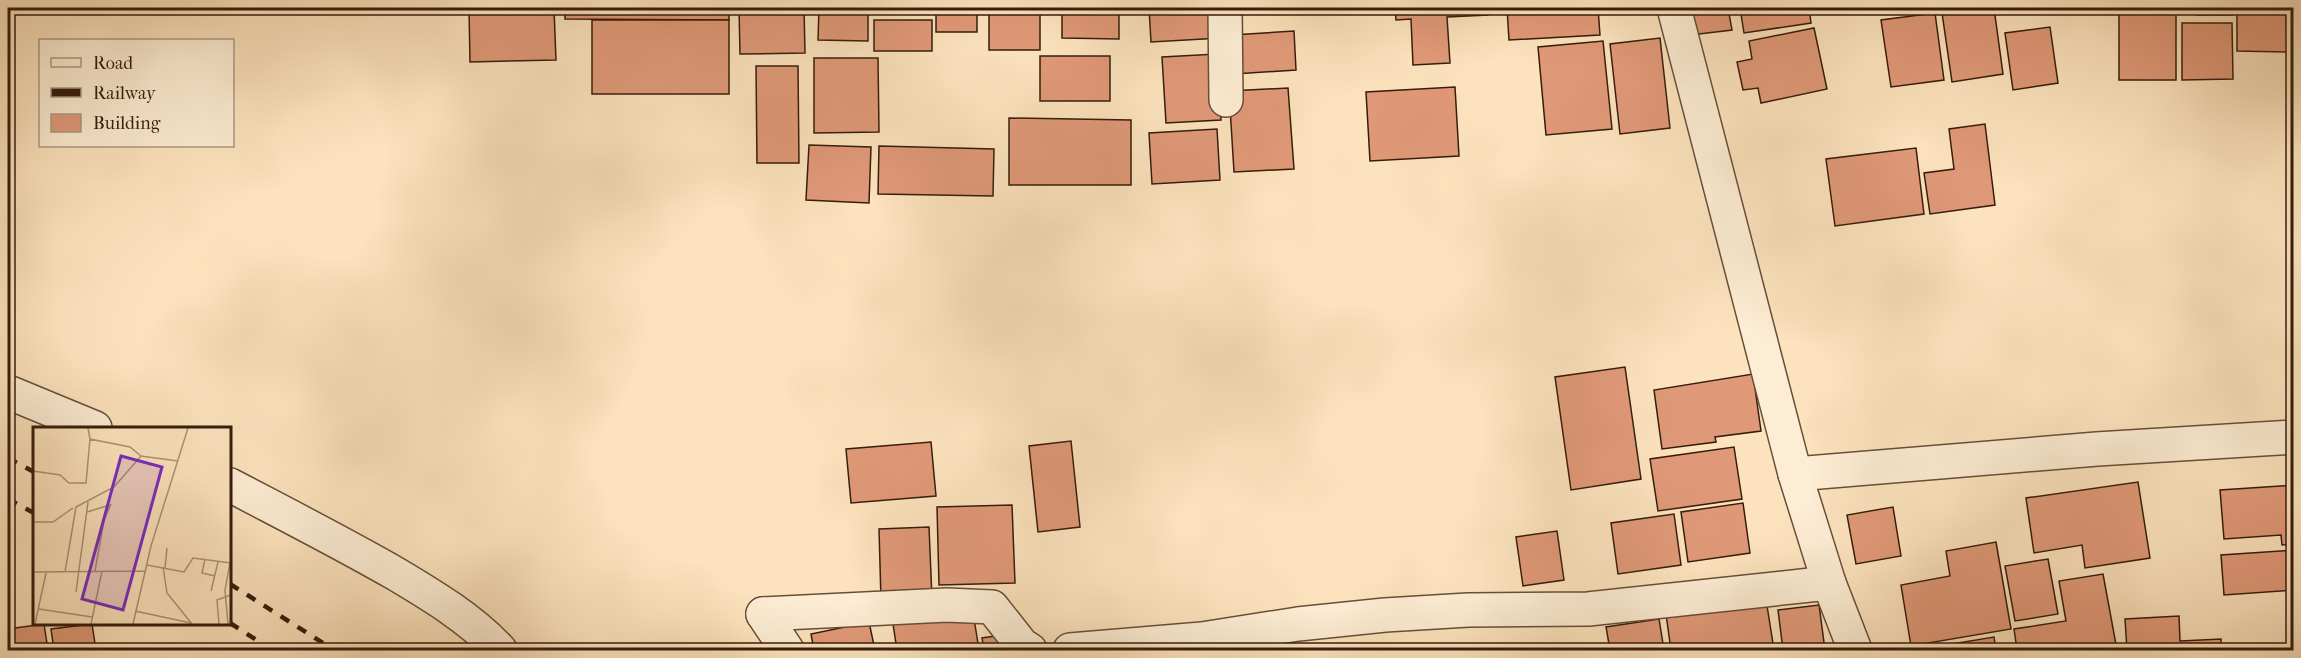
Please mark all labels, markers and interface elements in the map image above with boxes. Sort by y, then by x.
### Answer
legend [39,39,234,147]
text: Road [93,53,133,74]
text: Railway [93,83,157,104]
text: Building [93,113,161,134]
inset map [33,427,231,625]

